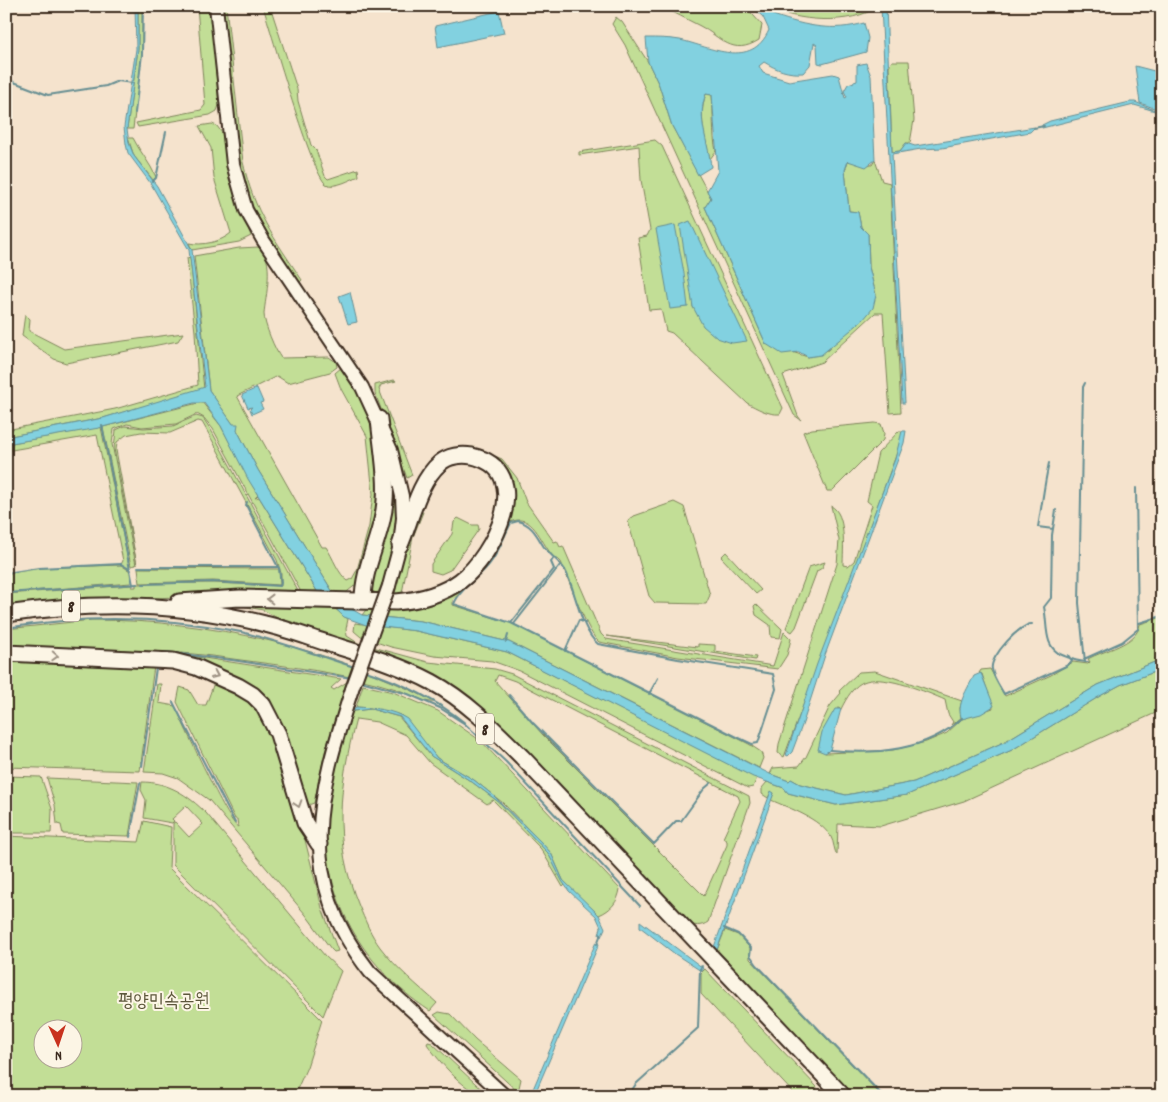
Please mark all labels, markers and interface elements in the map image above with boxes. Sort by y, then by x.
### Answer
road number: 8 [62,590,80,622]
one-way arrow [266,594,274,604]
one-way arrow [51,650,59,661]
one-way arrow [210,669,219,680]
road number: 8 [476,714,494,744]
one-way arrow [292,799,302,808]
park label: 평양민속공원 [118,989,210,1016]
north arrow [32,1020,82,1070]
text: N [55,1045,63,1065]

